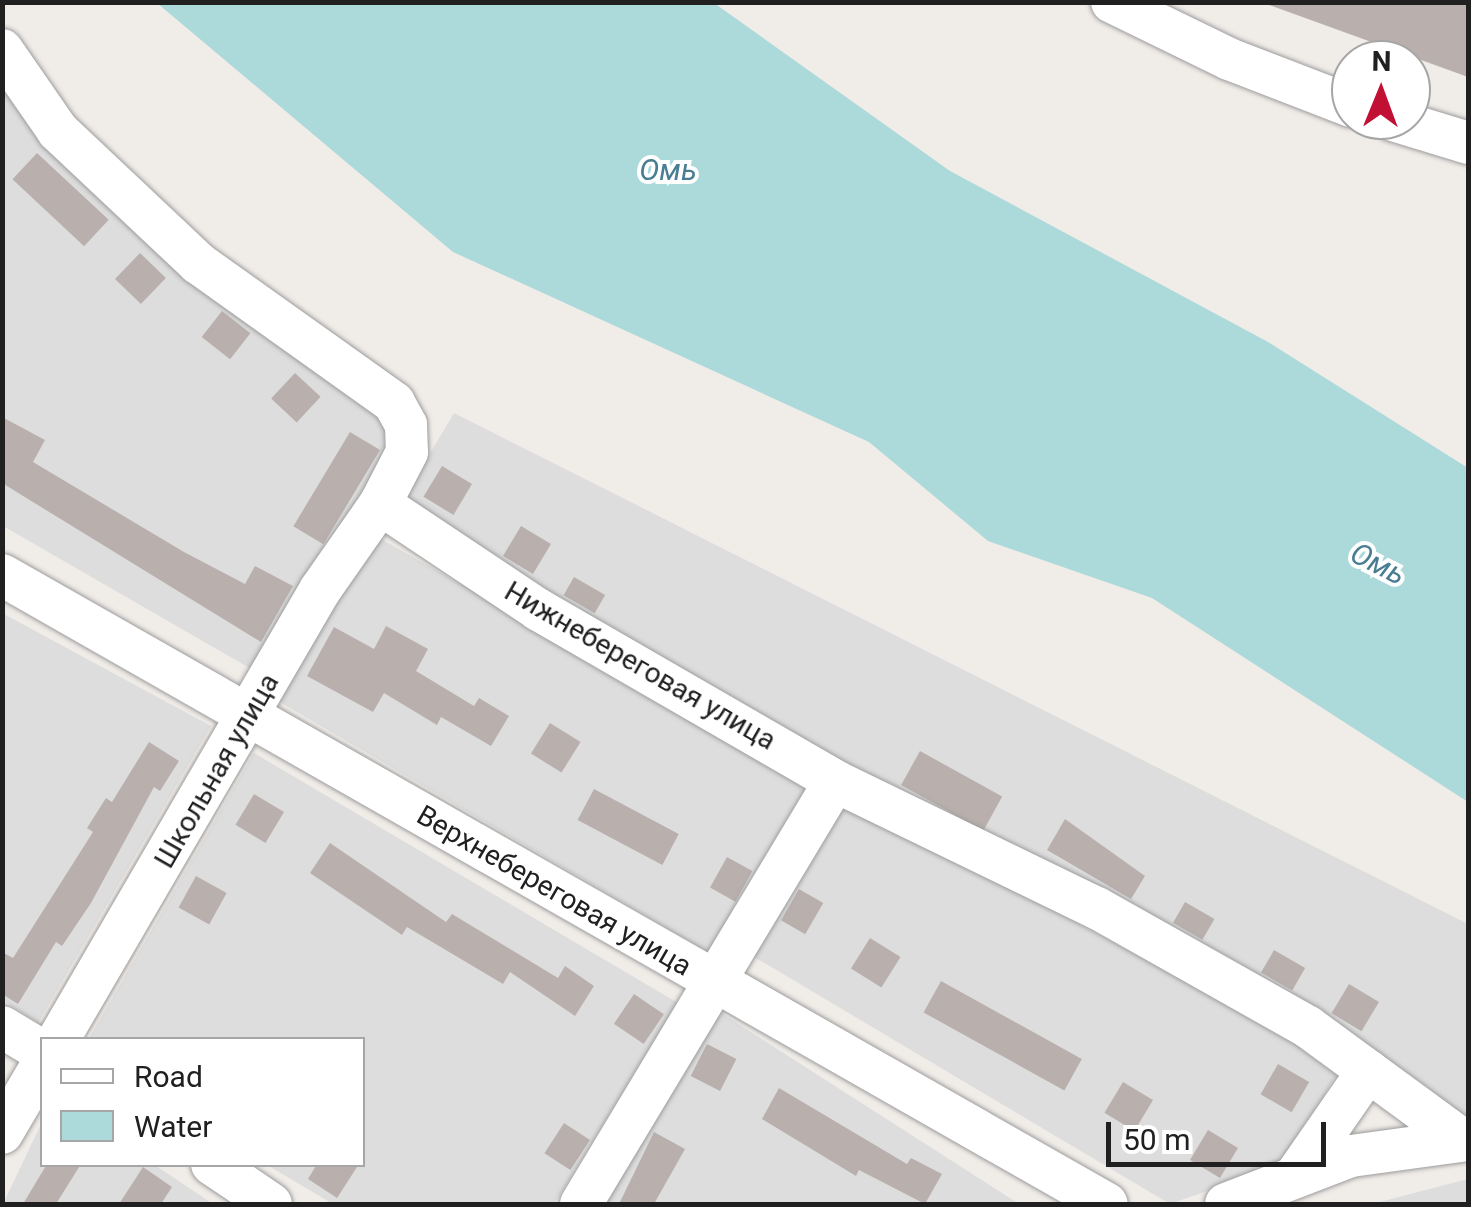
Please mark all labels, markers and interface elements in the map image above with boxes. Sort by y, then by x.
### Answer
north arrow [1331,40,1431,140]
text: N [1371,45,1392,78]
water label: Омь [639,152,697,188]
water label: Омь [1344,535,1412,593]
street label: Нижнебереговая улица [499,575,781,757]
street label: Школьная улица [148,668,286,874]
street label: Верхнебереговая улица [411,799,697,983]
legend [40,1037,365,1167]
text: Road [134,1059,203,1094]
scale bar [1111,1102,1331,1164]
text: Water [134,1109,212,1144]
text: 50 m [1123,1122,1190,1157]

